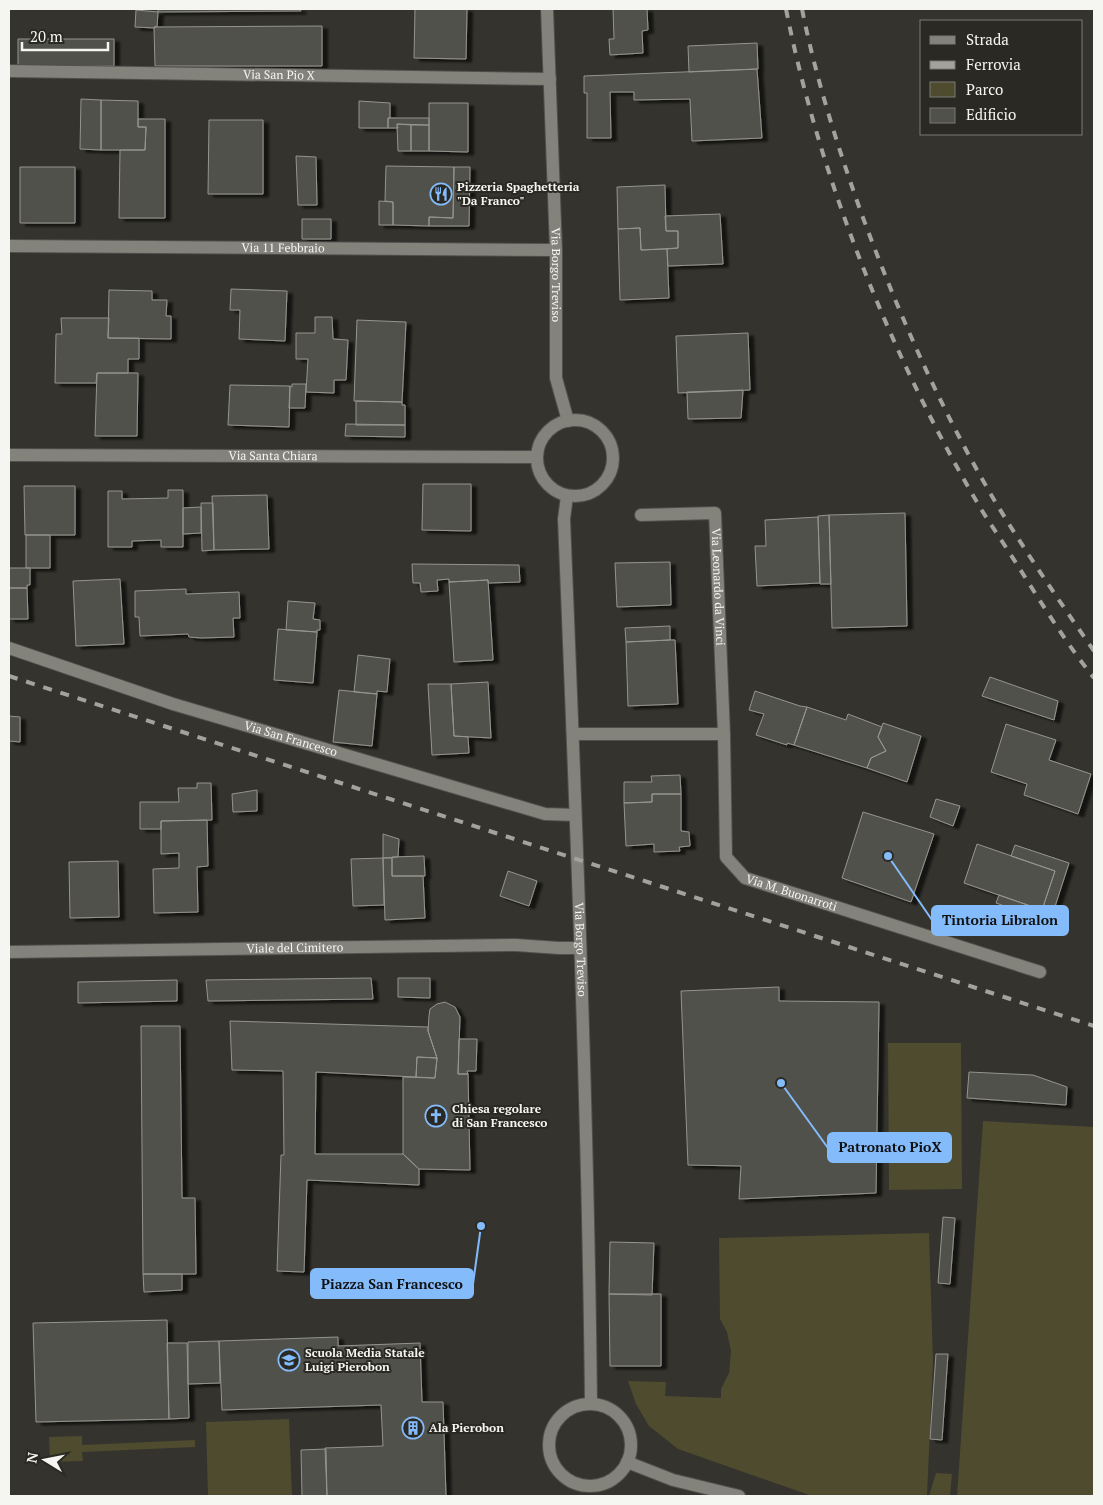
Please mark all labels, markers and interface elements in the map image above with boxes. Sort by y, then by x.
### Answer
scale bar [22,20,109,52]
legend [920,20,1083,135]
text: 20 m [30,26,63,46]
text: Strada [966,29,1009,49]
text: Ferrovia [966,54,1021,74]
street label: Via San Pio X [243,66,315,83]
text: Parco [966,79,1003,99]
text: Edificio [966,104,1016,124]
place label: Pizzeria Spaghetteria "Da Franco" [457,179,580,208]
restaurant icon: Pizzeria Spaghetteria "Da Franco" [429,182,453,206]
street label: Via Borgo Treviso [548,227,564,322]
street label: Via 11 Febbraio [241,240,325,255]
street label: Via Santa Chiara [228,448,318,463]
street label: Via Leonardo da Vinci [709,528,728,646]
street label: Via San Francesco [242,717,340,759]
street label: Via M. Buonarroti [744,871,839,914]
street label: Via Borgo Treviso [572,902,590,997]
callout: Tintoria Libralon [932,906,1068,935]
text: Tintoria Libralon [942,910,1058,929]
street label: Viale del Cimitero [246,939,344,956]
place label: Chiesa regolare di San Francesco [452,1101,548,1130]
church icon: Chiesa regolare di San Francesco [424,1104,448,1128]
callout: Patronato PioX [828,1133,951,1162]
text: Patronato PioX [838,1137,942,1156]
callout: Piazza San Francesco [311,1269,473,1298]
text: Piazza San Francesco [321,1274,463,1293]
place label: Scuola Media Statale Luigi Pierobon [305,1345,425,1374]
school or university icon: Scuola Media Statale Luigi Pierobon [277,1348,301,1372]
building icon: Ala Pierobon [401,1416,425,1440]
place label: Ala Pierobon [429,1420,504,1435]
north arrow [20,1435,70,1485]
text: N [21,1450,42,1465]

